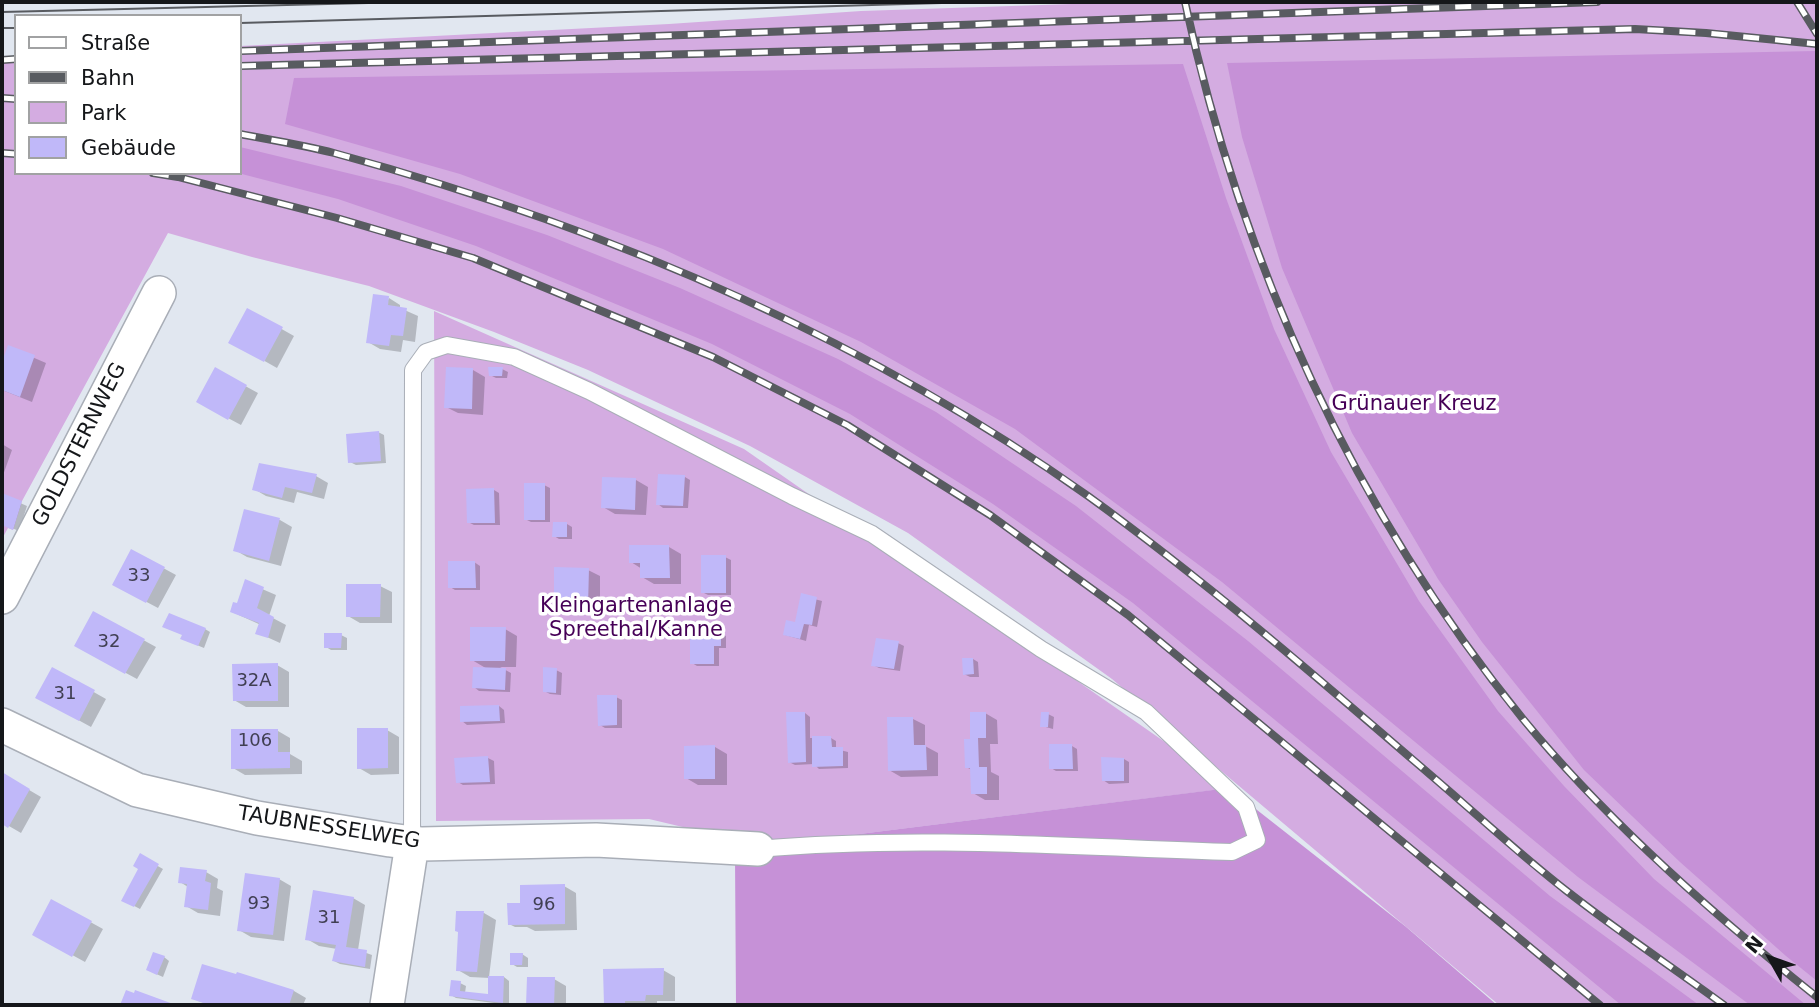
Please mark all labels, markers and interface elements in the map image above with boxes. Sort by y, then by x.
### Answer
legend [14,14,242,175]
text: Straße [81,31,150,55]
text: Bahn [81,66,135,90]
text: Park [81,101,126,125]
text: Gebäude [81,136,176,160]
street label: GOLDSTERNWEG [28,359,132,531]
park label: Grünauer Kreuz [1331,392,1497,418]
house number: 33 [128,565,150,587]
park label: Kleingartenanlage Spreethal/Kanne [540,594,732,644]
house number: 32 [98,631,120,653]
house number: 32A [236,670,272,692]
house number: 31 [54,683,76,705]
house number: 106 [238,730,272,752]
street label: TAUBNESSELWEG [236,801,422,855]
house number: 93 [248,893,270,915]
house number: 96 [533,894,555,916]
house number: 31 [318,907,340,929]
north arrow [1735,923,1805,993]
text: N [1740,931,1767,958]

